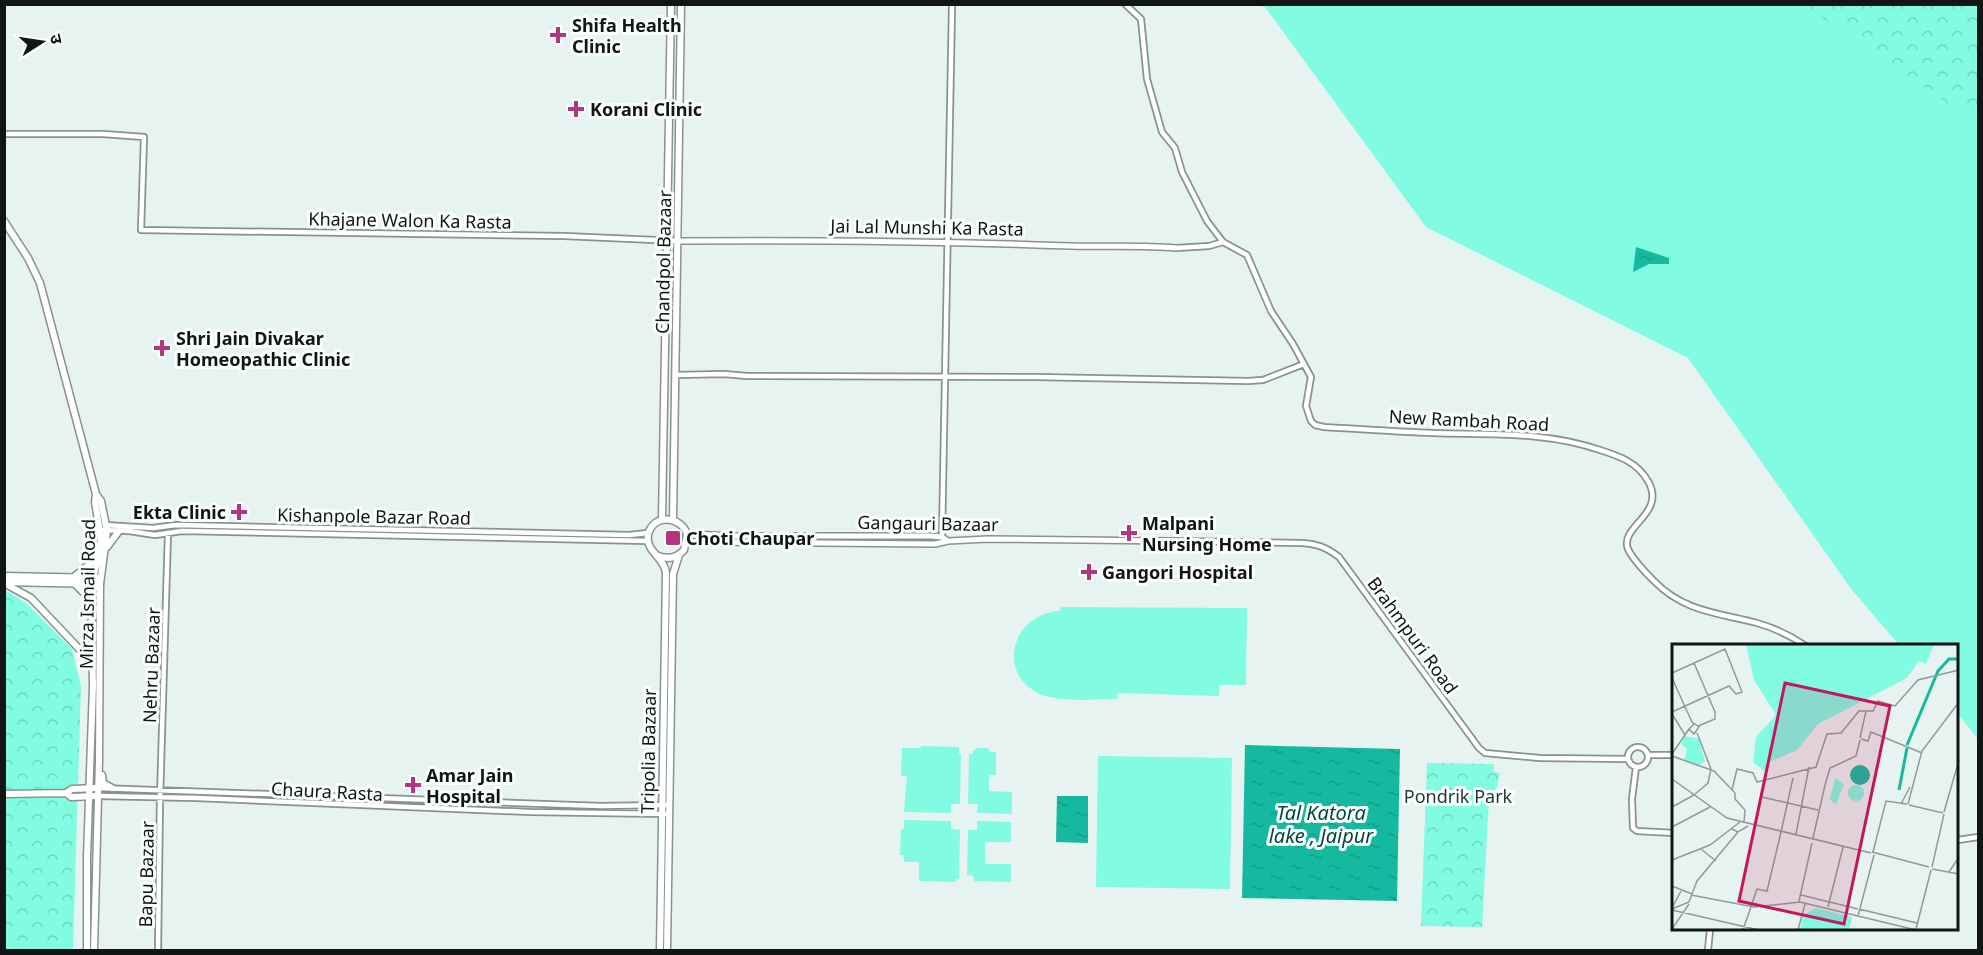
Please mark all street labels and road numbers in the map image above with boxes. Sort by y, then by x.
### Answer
street label: Chandpol Bazaar [650,189,676,334]
street label: Khajane Walon Ka Rasta [308,206,512,234]
street label: Jai Lal Munshi Ka Rasta [828,213,1024,241]
street label: New Rambah Road [1388,404,1550,436]
street label: Kishanpole Bazar Road [277,502,471,530]
street label: Gangauri Bazaar [857,510,999,536]
street label: Mirza Ismail Road [74,519,100,669]
street label: Brahmpuri Road [1362,572,1464,698]
street label: Nehru Bazaar [137,606,165,723]
street label: Tripolia Bazaar [635,688,661,814]
street label: Chaura Rasta [270,776,384,806]
street label: Bapu Bazaar [133,820,159,927]

